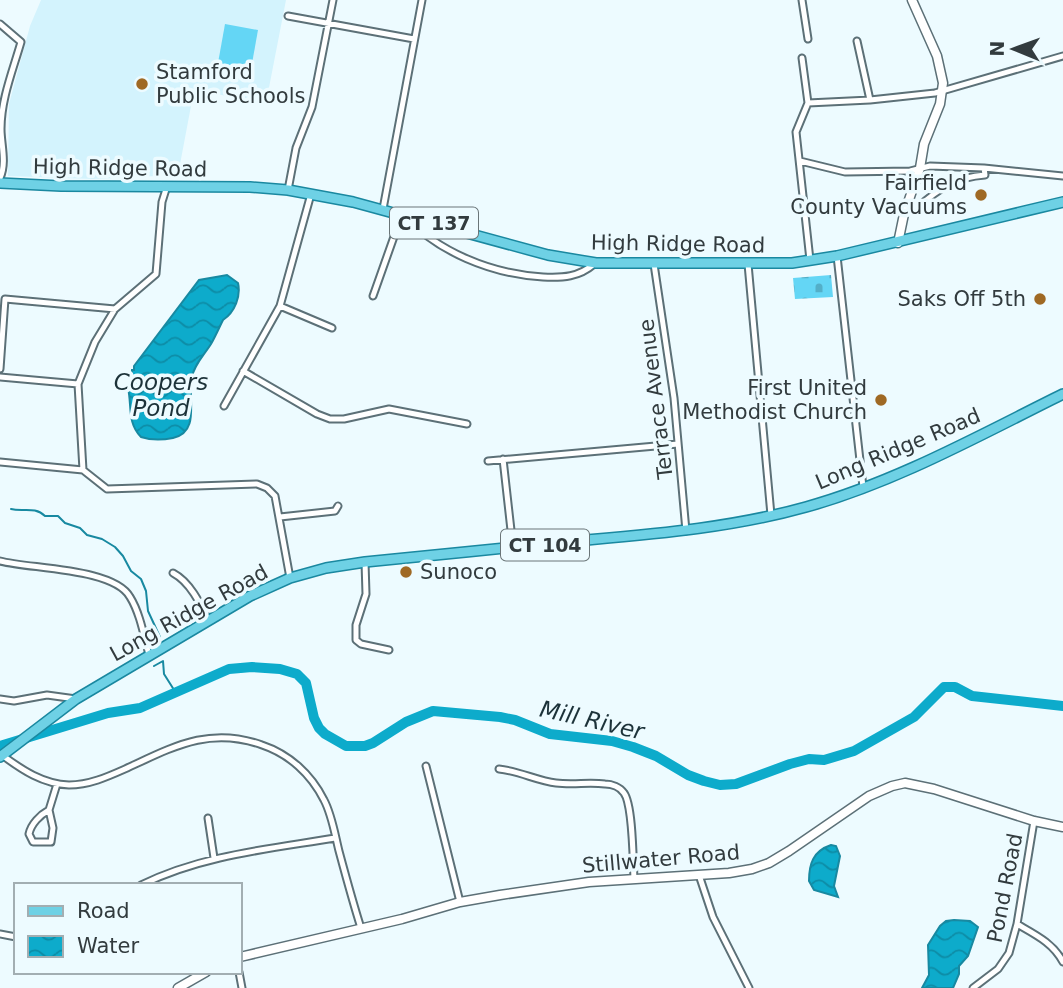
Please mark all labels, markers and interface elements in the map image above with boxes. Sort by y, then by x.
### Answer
north arrow [979,14,1049,84]
text: N [986,41,1008,57]
place label: Stamford Public Schools [156,60,305,108]
marker: Stamford Public Schools [134,76,150,92]
street label: High Ridge Road [33,154,207,182]
place label: Fairfield County Vacuums [790,171,967,219]
marker: Fairfield County Vacuums [973,187,989,203]
road number: CT 137 [390,208,478,238]
street label: High Ridge Road [591,230,765,258]
place label: Saks Off 5th [897,287,1026,311]
marker: Saks Off 5th [1032,291,1048,307]
street label: Terrace Avenue [634,318,678,481]
water label: Coopers Pond [114,369,208,421]
place label: First United Methodist Church [682,376,867,424]
marker: First United Methodist Church [873,392,889,408]
street label: Long Ridge Road [812,403,984,495]
road number: CT 104 [501,530,589,560]
street label: Long Ridge Road [106,560,272,666]
place label: Sunoco [420,560,497,584]
marker: Sunoco [398,564,414,580]
water label: Mill River [537,695,648,745]
street label: Pond Road [983,831,1027,945]
street label: Stillwater Road [581,840,741,878]
legend [14,883,242,974]
text: Road [77,899,130,923]
text: Water [77,934,139,958]

